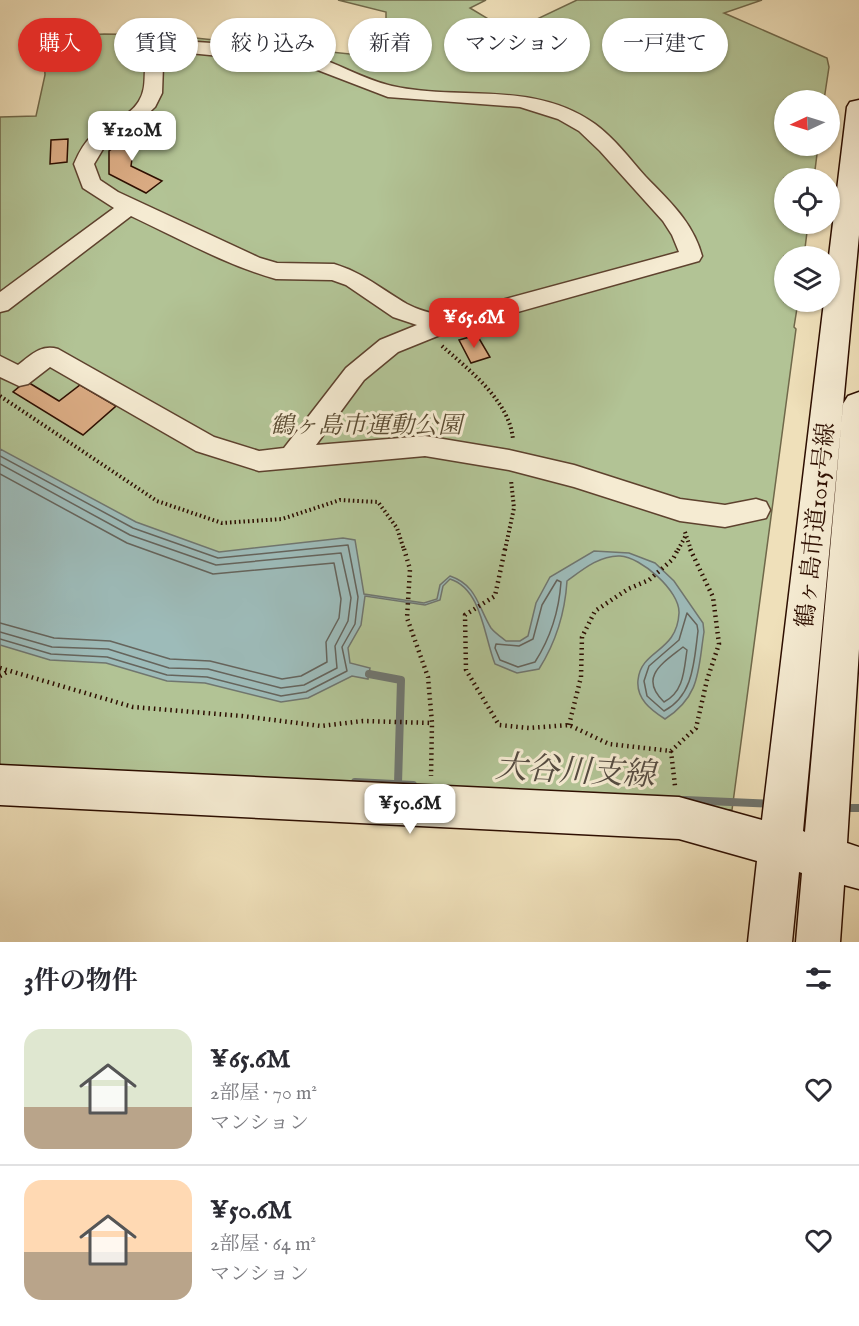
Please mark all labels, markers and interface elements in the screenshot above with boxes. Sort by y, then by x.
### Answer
chip: 購入 [18,18,102,72]
chip: 賃貸 [114,18,198,72]
chip: 絞り込み [210,18,336,72]
chip: 新着 [348,18,432,72]
chip: マンション [444,18,590,72]
chip: 一戸建て [602,18,728,72]
north arrow [774,90,840,156]
map controls [774,90,840,312]
pin: ¥120M [90,111,174,162]
text: ¥120M [102,118,162,143]
button: locate [774,168,840,234]
button: layers [774,246,840,312]
pin: ¥65.6M [425,298,523,349]
text: ¥65.6M [443,305,505,330]
park label: 鶴ヶ島市運動公園 [270,411,466,442]
street label: 鶴ヶ島市道1015号線 [790,421,843,629]
water label: 大谷川支線 [494,748,660,797]
pin: ¥50.6M [361,784,459,835]
text: ¥50.6M [378,791,442,816]
icon: filters [802,962,835,995]
text: 3件の物件 [24,965,138,998]
text: ¥65.6M [210,1043,290,1076]
icon: home [72,1053,144,1125]
icon: heart [802,1073,835,1106]
text: 2部屋 · 70 m² [210,1081,317,1106]
text: マンション [210,1111,309,1136]
text: ¥50.6M [210,1194,292,1227]
icon: home [72,1204,144,1276]
icon: heart [802,1224,835,1257]
text: 2部屋 · 64 m² [210,1232,316,1257]
text: マンション [210,1262,309,1287]

